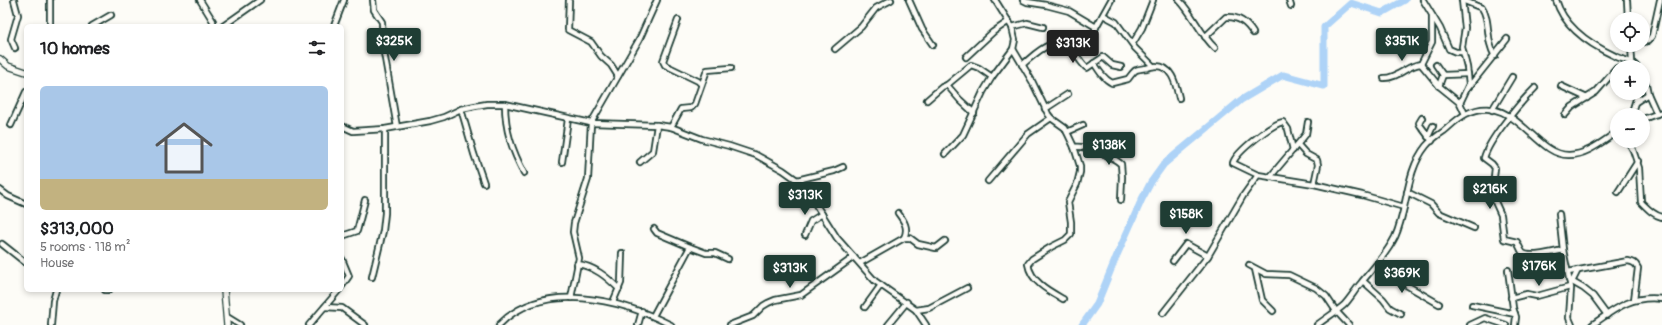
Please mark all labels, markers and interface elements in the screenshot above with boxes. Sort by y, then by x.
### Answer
map controls [1610,12,1650,148]
button: locate [1610,12,1650,52]
pin: $325K [366,28,422,62]
pin: $351K [1374,28,1430,62]
pin: $313K [1045,30,1101,64]
text: $325K [376,33,412,49]
text: $351K [1385,33,1419,49]
text: $313K [1056,35,1090,51]
icon: filters [306,37,328,59]
text: 10 homes [40,38,110,59]
button: + [1610,60,1650,100]
button: − [1610,108,1650,148]
icon: home [148,112,220,184]
pin: $138K [1081,132,1137,166]
text: $138K [1092,137,1126,153]
pin: $216K [1462,176,1518,210]
text: $216K [1473,181,1507,197]
pin: $313K [777,182,833,216]
text: $313K [788,187,822,203]
pin: $158K [1158,201,1214,235]
text: $158K [1169,206,1203,222]
text: $313,000 [40,218,114,239]
text: 5 rooms · 118 m² [40,239,130,255]
pin: $176K [1511,253,1567,287]
text: House [40,255,74,271]
pin: $313K [762,255,818,289]
text: $176K [1522,258,1556,274]
text: $313K [773,260,807,276]
pin: $369K [1374,260,1430,294]
text: $369K [1384,265,1420,281]

